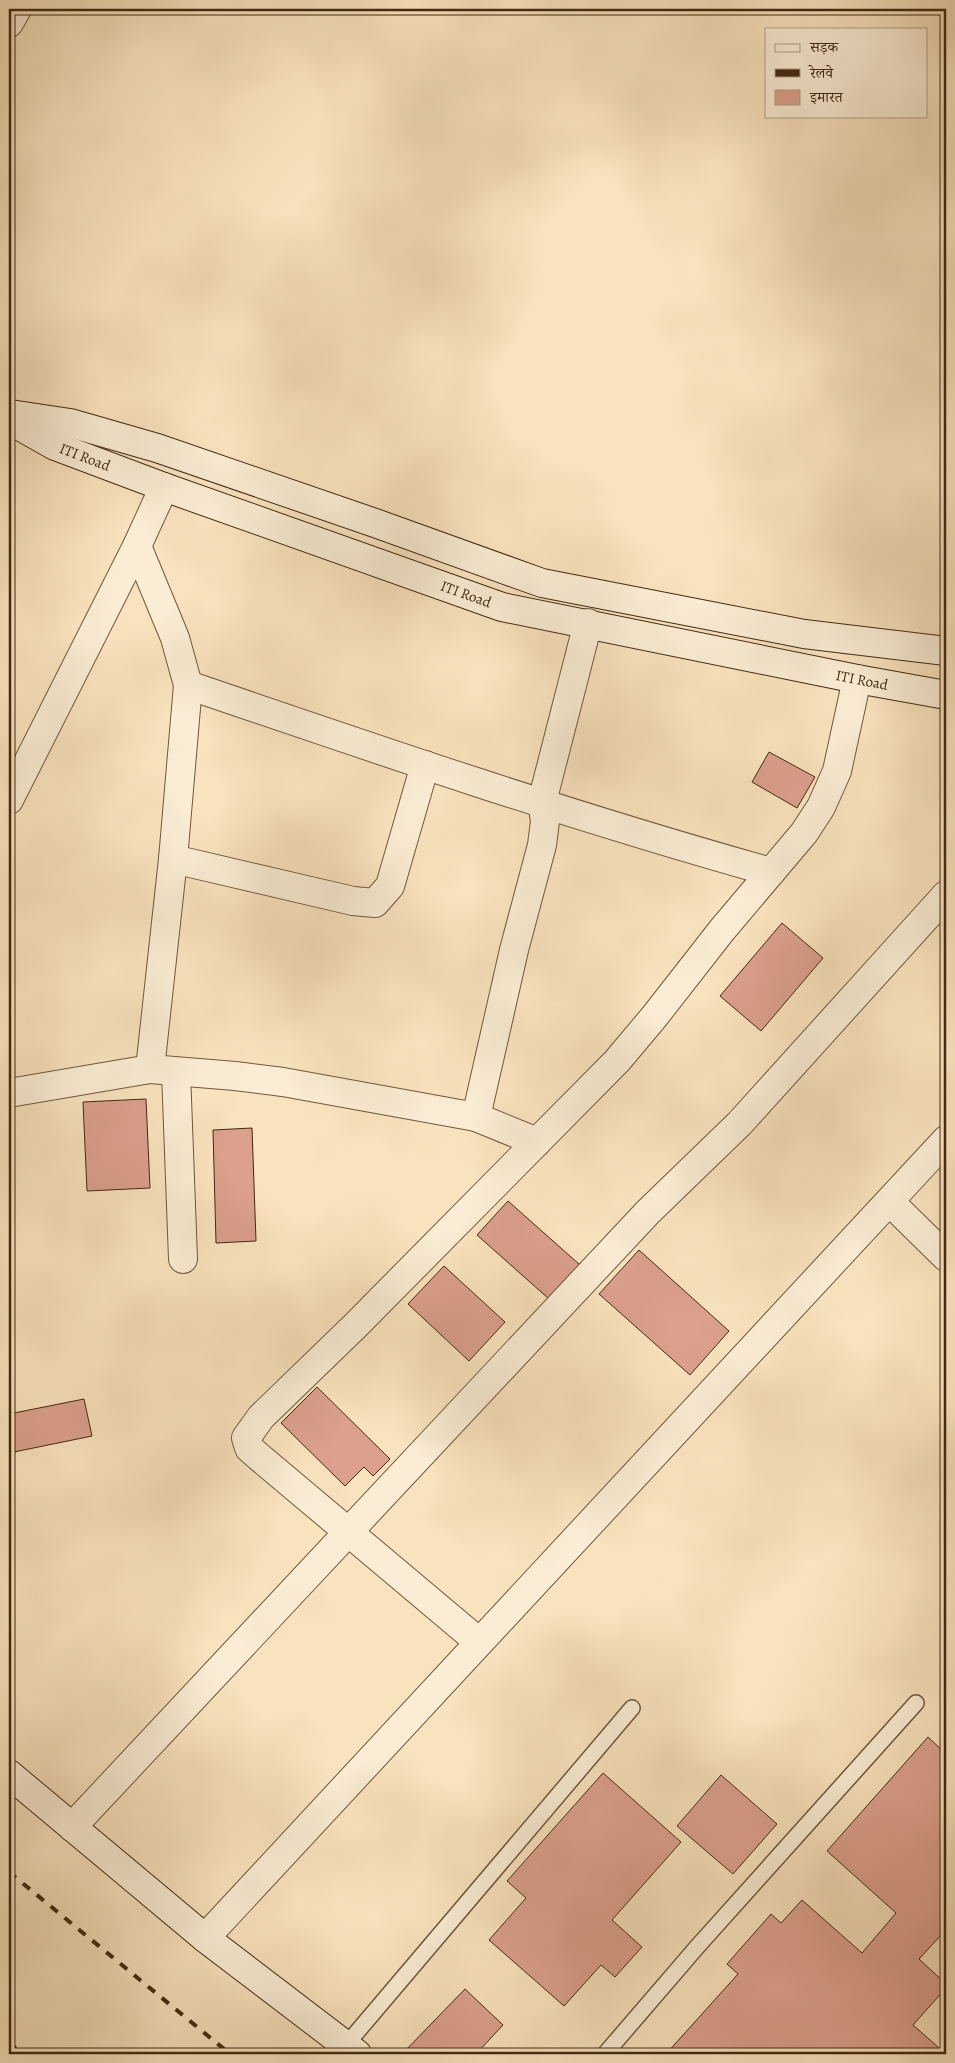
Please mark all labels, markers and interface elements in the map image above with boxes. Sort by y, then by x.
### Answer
legend [765,28,928,118]
text: सड़क [809,37,839,57]
text: रेलवे [808,63,834,83]
text: इमारत [809,87,844,107]
street label: ITI Road [57,438,114,476]
street label: ITI Road [438,576,495,613]
street label: ITI Road [834,665,891,695]

